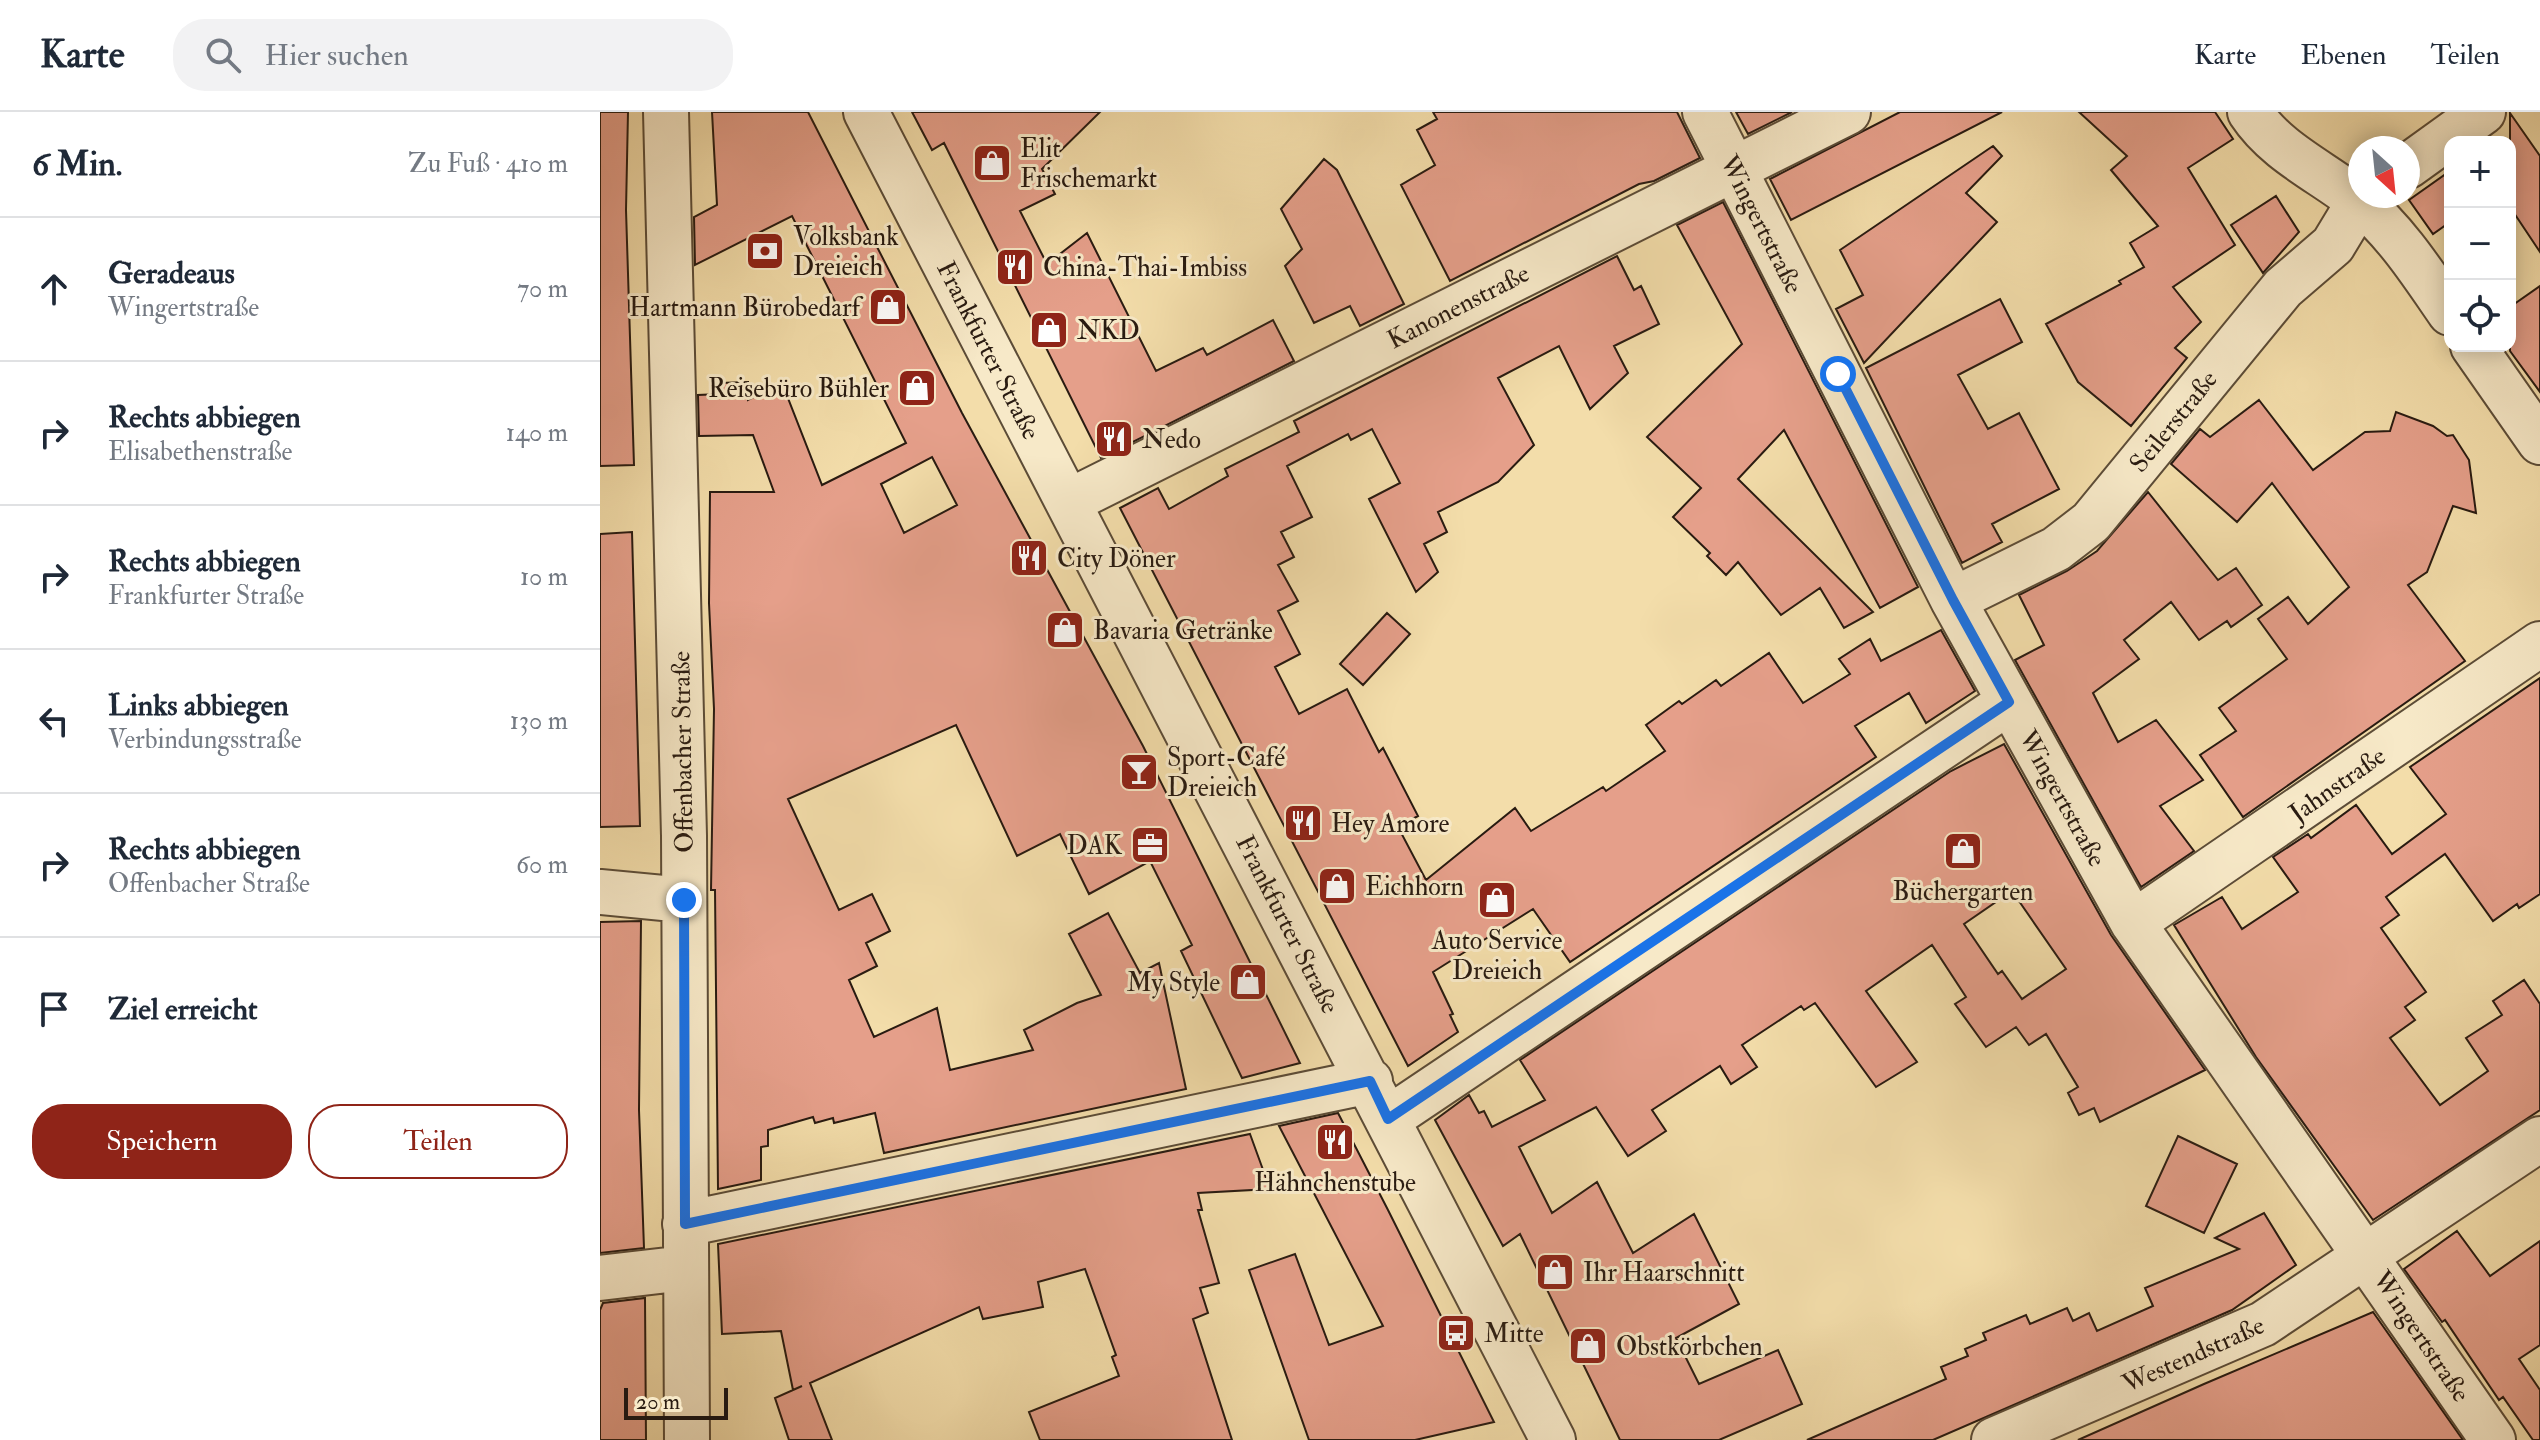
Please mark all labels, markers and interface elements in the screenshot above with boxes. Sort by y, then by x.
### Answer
search box [173,19,733,91]
text: Karte [40,31,125,79]
icon: search [201,33,245,77]
text: Hier suchen [265,37,409,74]
text: Karte [2194,38,2256,73]
text: Ebenen [2300,38,2386,73]
text: Teilen [2430,38,2500,73]
place label: Elit Frischemarkt [1020,133,1157,195]
north arrow [2348,136,2420,208]
map controls [2444,136,2516,352]
button: + [2444,136,2516,208]
shop icon: Elit Frischemarkt [971,142,1013,184]
text: 6 Min. [32,143,122,186]
text: Zu Fuß · 410 m [408,148,568,180]
street label: Wingertstraße [1712,149,1810,299]
button: − [2444,208,2516,280]
place label: Volksbank Dreieich [793,221,899,283]
bank icon: Volksbank Dreieich [744,230,786,272]
restaurant icon: China-Thai-Imbiss [994,246,1036,288]
place label: China-Thai-Imbiss [1043,252,1247,284]
text: Geradeaus [108,255,235,292]
street label: Frankfurter Straße [929,256,1047,445]
street label: Kanonenstraße [1382,257,1535,356]
icon: ahead [32,267,76,311]
text: 70 m [517,273,568,305]
button: locate [2444,280,2516,352]
shop icon: Hartmann Bürobedarf [867,286,909,328]
text: Wingertstraße [108,292,259,324]
place label: Hartmann Bürobedarf [629,292,864,324]
shop icon: NKD [1028,309,1070,351]
place label: NKD [1077,315,1140,347]
route start [1820,356,1856,392]
street label: Seilerstraße [2123,364,2225,479]
shop icon: Reisebüro Bühler [896,367,938,409]
place label: Reisebüro Bühler [708,373,889,405]
text: Rechts abbiegen [108,399,301,436]
icon: right [32,411,76,455]
text: 140 m [506,417,568,449]
restaurant icon: Nedo [1093,418,1135,460]
place label: Nedo [1142,424,1201,456]
text: Elisabethenstraße [108,436,293,468]
restaurant icon: City Döner [1008,537,1050,579]
text: Rechts abbiegen [108,543,301,580]
place label: City Döner [1057,543,1176,575]
icon: right [32,555,76,599]
text: 10 m [520,561,568,593]
text: Frankfurter Straße [108,580,304,612]
shop icon: Bavaria Getränke [1044,609,1086,651]
place label: Bavaria Getränke [1093,615,1273,647]
street label: Offenbacher Straße [665,651,701,853]
text: Links abbiegen [108,687,289,724]
icon: left [32,699,76,743]
text: 130 m [510,705,568,737]
text: Verbindungsstraße [108,724,302,756]
street label: Wingertstraße [2011,724,2113,872]
street label: Jahnstraße [2282,740,2392,830]
place label: Sport-Café Dreieich [1167,742,1285,804]
bar icon: Sport-Café Dreieich [1118,751,1160,793]
restaurant icon: Hey Amore [1282,802,1324,844]
place label: Hey Amore [1331,808,1450,840]
office icon: DAK [1129,824,1171,866]
place label: DAK [1067,830,1123,862]
street label: Frankfurter Straße [1228,830,1346,1019]
shop icon: Büchergarten [1942,830,1984,872]
text: Rechts abbiegen [108,831,301,868]
icon: right [32,843,76,887]
text: 60 m [516,849,568,881]
shop icon: Eichhorn [1316,865,1358,907]
text: Offenbacher Straße [108,868,310,900]
place label: Eichhorn [1365,871,1464,903]
place label: Büchergarten [1893,876,2033,908]
shop icon: Auto Service Dreieich [1476,879,1518,921]
route end [666,882,702,918]
place label: Auto Service Dreieich [1431,925,1562,987]
shop icon: My Style [1227,961,1269,1003]
place label: My Style [1127,967,1220,999]
icon: arrive [32,987,76,1031]
text: Ziel erreicht [108,991,257,1028]
button: Speichern [32,1104,292,1179]
button: Teilen [308,1104,568,1179]
restaurant icon: Hähnchenstube [1314,1121,1356,1163]
place label: Hähnchenstube [1254,1167,1416,1199]
shop icon: Ihr Haarschnitt [1534,1251,1576,1293]
place label: Ihr Haarschnitt [1583,1257,1745,1289]
street label: Wingertstraße [2365,1264,2477,1408]
street label: Westendstraße [2117,1309,2269,1401]
bus stop icon: Mitte [1435,1312,1477,1354]
place label: Mitte [1484,1318,1544,1350]
shop icon: Obstkörbchen [1567,1325,1609,1367]
place label: Obstkörbchen [1616,1331,1763,1363]
scale bar [624,1384,728,1420]
text: 20 m [636,1388,680,1416]

